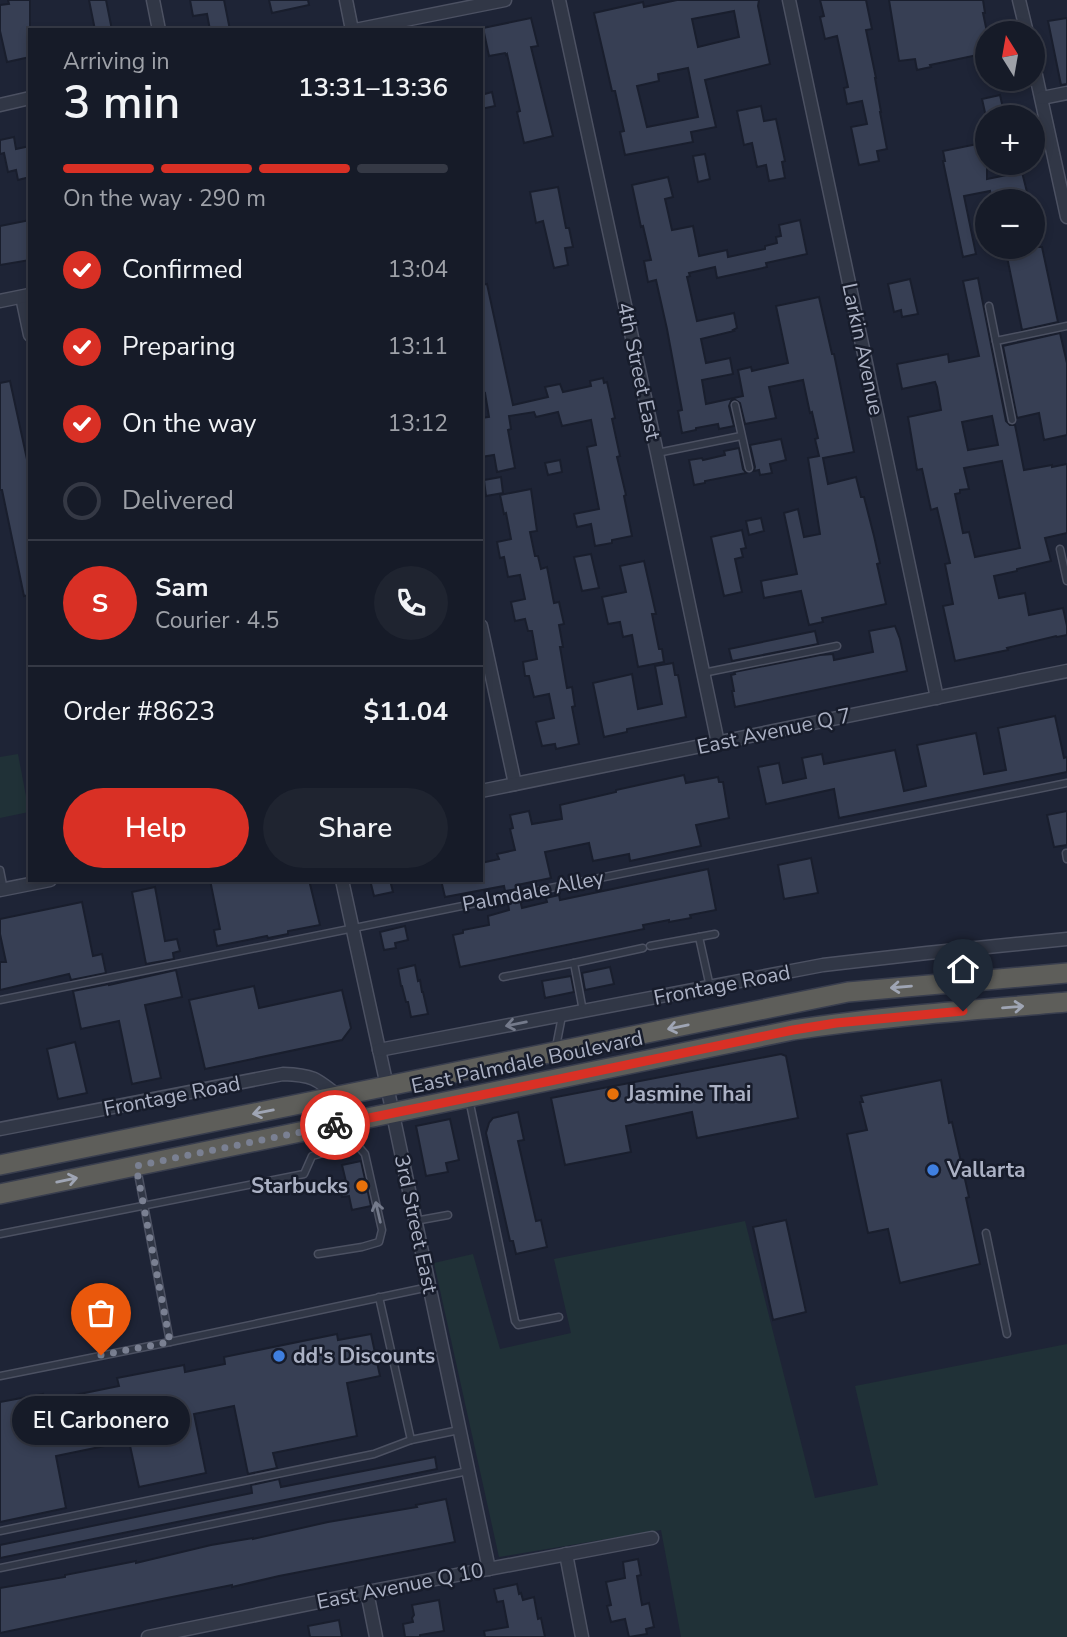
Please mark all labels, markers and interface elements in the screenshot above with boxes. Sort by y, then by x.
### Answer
north arrow [975,21,1045,91]
map controls [975,21,1045,259]
text: Arriving in [63,46,170,77]
text: 13:31–13:36 [298,70,448,105]
text: 3 min [63,71,180,134]
button: + [975,105,1045,175]
text: On the way · 290 m [63,183,266,214]
button: − [975,189,1045,259]
icon: check [63,251,101,289]
text: Confirmed [122,252,243,287]
text: 13:04 [388,254,448,285]
street label: Larkin Avenue [835,280,891,418]
street label: 4th Street East [611,299,667,443]
icon: check [63,328,101,366]
text: Preparing [122,329,235,364]
text: 13:11 [388,331,448,362]
icon: check [63,405,101,443]
text: On the way [122,406,256,441]
text: 13:12 [388,408,448,439]
text: Delivered [122,483,234,518]
button: phone [374,566,448,640]
text: Sam [155,570,208,605]
text: S [92,586,108,621]
text: Courier · 4.5 [155,605,279,636]
text: Order #8623 [63,694,215,729]
text: $11.04 [364,694,448,729]
street label: East Avenue Q 7 [694,701,854,761]
button: Help [63,788,249,868]
button: Share [263,788,448,868]
street label: Palmdale Alley [460,864,606,918]
pin [933,939,993,1011]
icon: home [944,950,982,988]
street label: Frontage Road [651,958,793,1012]
one-way arrow [891,981,913,994]
one-way arrow [1001,1000,1023,1013]
one-way arrow [505,1018,528,1031]
one-way arrow [667,1020,690,1034]
street label: East Palmdale Boulevard [409,1024,645,1100]
street label: Frontage Road [101,1069,243,1123]
place label: Jasmine Thai [626,1080,751,1108]
marker: Jasmine Thai [605,1086,621,1102]
courier [300,1090,370,1160]
one-way arrow [252,1105,275,1119]
icon: bike [316,1106,354,1144]
street label: 3rd Street East [388,1152,444,1296]
place label: Vallarta [946,1156,1025,1184]
marker: Vallarta [925,1162,941,1178]
place label: Starbucks [251,1172,348,1200]
one-way arrow [55,1173,78,1187]
marker: Starbucks [354,1178,370,1194]
one-way arrow [371,1201,385,1224]
pin [71,1283,131,1355]
icon: bag [82,1294,120,1332]
place label: dd's Discounts [293,1342,435,1370]
marker: dd's Discounts [271,1348,287,1364]
callout: El Carbonero [12,1397,190,1446]
text: El Carbonero [33,1405,169,1436]
street label: East Avenue Q 10 [314,1556,486,1616]

